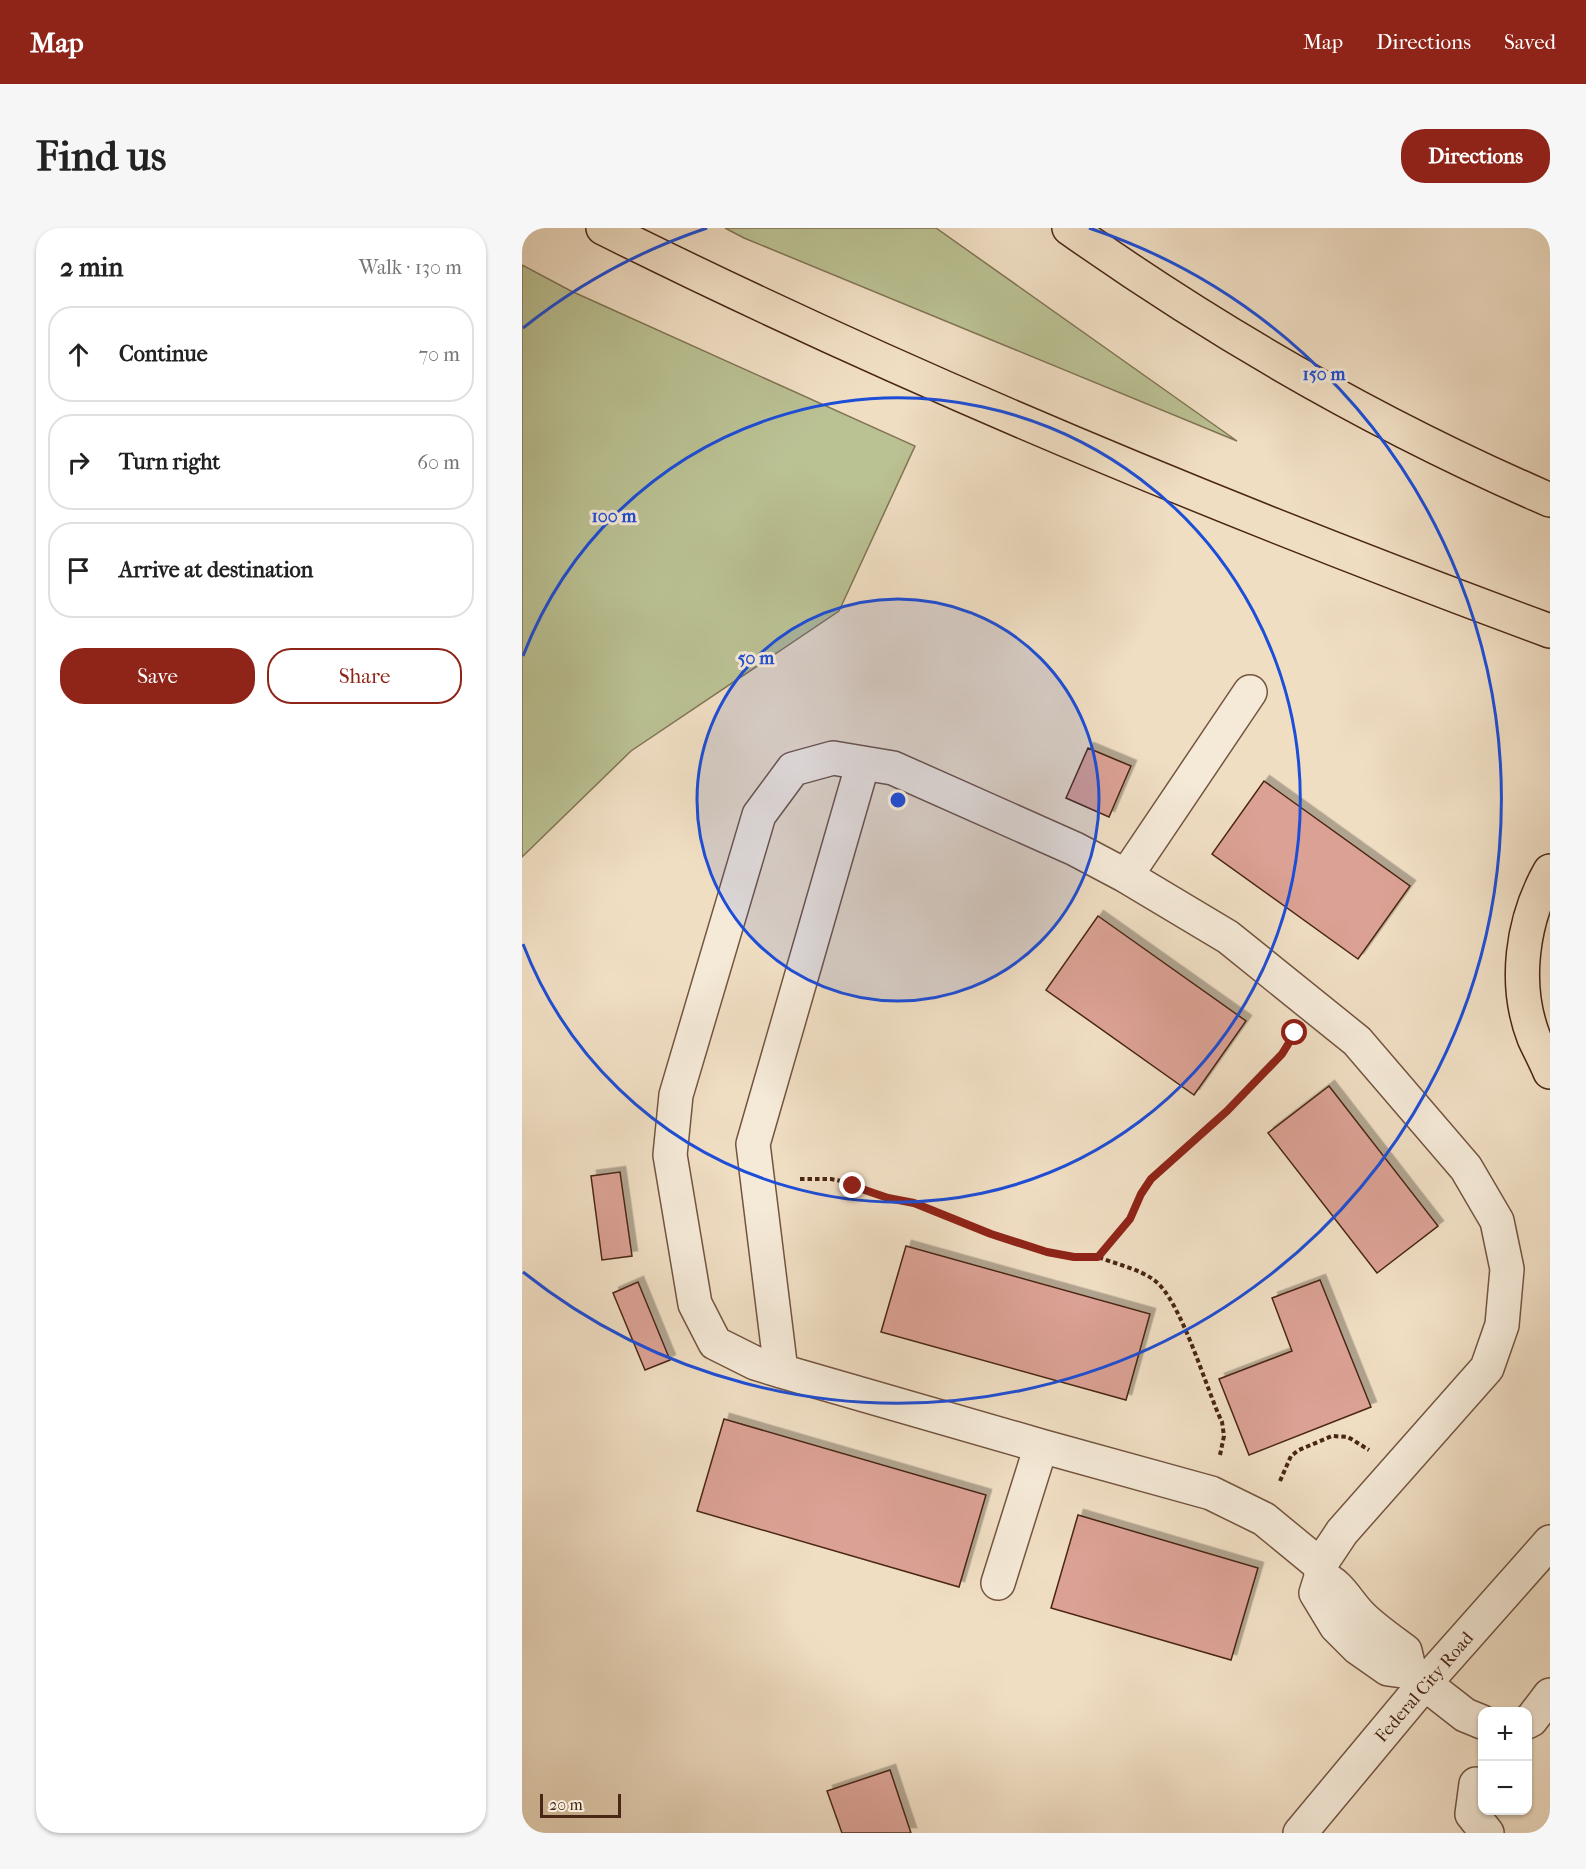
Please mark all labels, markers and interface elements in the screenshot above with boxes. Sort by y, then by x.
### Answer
text: Map [30,26,84,59]
text: Map [1303,30,1343,54]
text: Directions [1376,30,1471,54]
text: Saved [1504,30,1556,54]
button: Directions [1401,129,1550,183]
text: Find us [36,132,166,181]
text: 2 min [60,252,123,283]
text: Walk · 130 m [359,256,462,279]
icon: ahead [62,338,95,371]
text: Continue [119,341,208,367]
text: 70 m [418,343,460,366]
text: 150 m [1303,364,1346,385]
icon: right [62,446,95,479]
text: Turn right [119,449,220,475]
text: 60 m [417,451,460,474]
text: 100 m [591,506,638,527]
icon: arrive [62,554,95,587]
text: Arrive at destination [119,557,313,583]
button: Save [60,648,255,704]
button: Share [267,648,462,704]
text: 50 m [738,648,775,669]
centre of rings [888,790,908,810]
route start [1281,1019,1307,1045]
route end [839,1172,865,1198]
street label: Federal City Road [1371,1628,1478,1747]
map controls [1478,1707,1532,1815]
button: + [1478,1707,1532,1761]
button: − [1478,1761,1532,1815]
scale bar [540,1791,621,1818]
text: 20 m [549,1795,583,1814]

